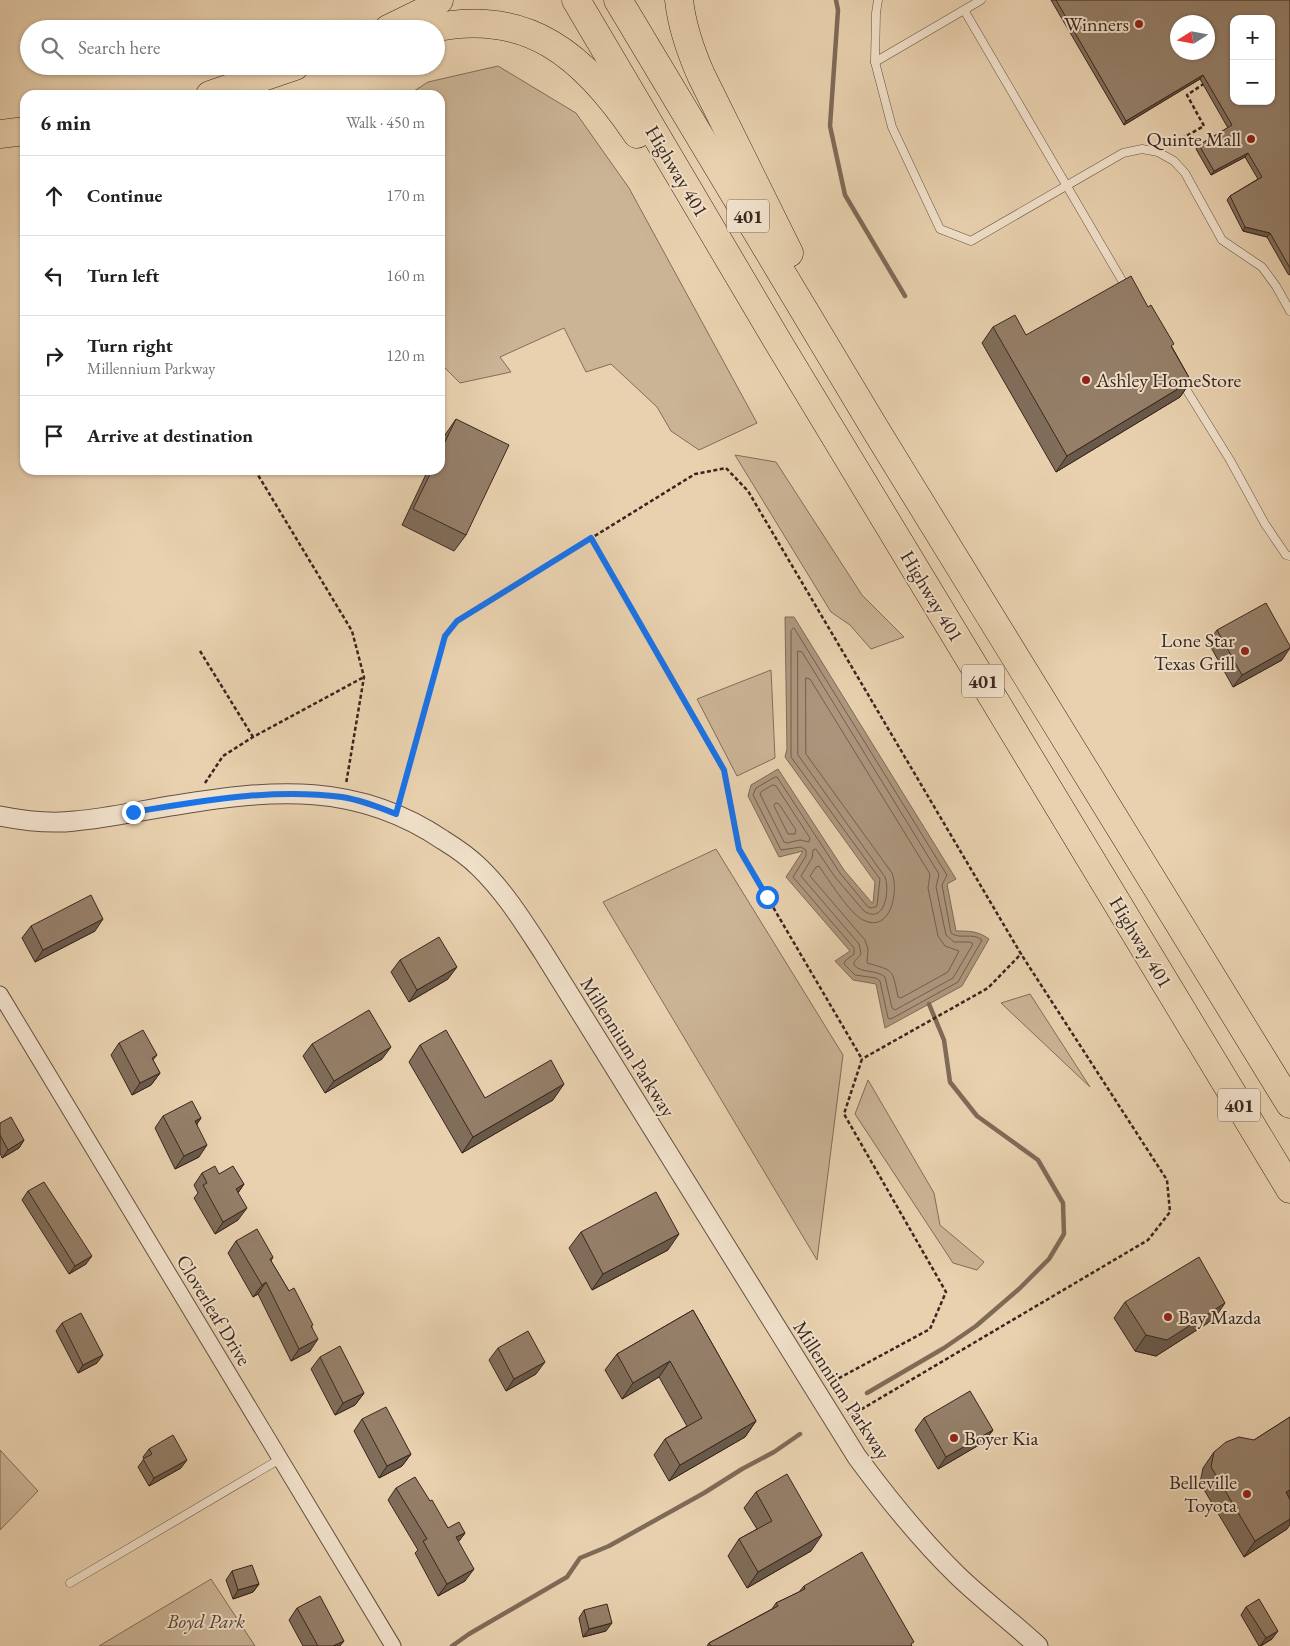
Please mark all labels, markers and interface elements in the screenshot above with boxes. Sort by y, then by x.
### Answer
place label: Winners [1064,11,1129,37]
north arrow [1170,15,1215,60]
map controls [1230,15,1275,105]
button: + [1230,15,1275,60]
marker: Winners [1133,18,1145,30]
search box [20,20,445,75]
icon: search [38,34,66,62]
text: Search here [78,35,160,60]
button: − [1230,60,1275,105]
text: 6 min [40,109,91,136]
text: Walk · 450 m [346,112,425,133]
street label: Highway 401 [640,120,714,222]
place label: Quinte Mall [1146,126,1241,152]
marker: Quinte Mall [1245,133,1257,145]
icon: ahead [40,182,68,210]
text: Continue [87,183,162,208]
text: 170 m [386,185,425,206]
road number: 401 [727,200,769,232]
icon: left [40,262,68,290]
text: Turn left [87,263,159,288]
text: 160 m [386,265,425,286]
text: Turn right [87,333,173,358]
icon: right [40,342,68,370]
text: 120 m [386,345,425,366]
text: Millennium Parkway [87,358,215,379]
place label: Ashley HomeStore [1095,367,1242,393]
marker: Ashley HomeStore [1080,374,1092,386]
icon: arrive [40,422,68,450]
text: Arrive at destination [87,423,253,448]
street label: Highway 401 [895,545,969,647]
place label: Lone Star Texas Grill [1154,627,1235,676]
marker: Lone Star Texas Grill [1239,645,1251,657]
road number: 401 [962,664,1004,698]
route end [122,801,145,824]
route start [756,886,779,909]
street label: Highway 401 [1104,891,1178,993]
street label: Millennium Parkway [574,972,682,1122]
road number: 401 [1218,1088,1260,1122]
street label: Cloverleaf Drive [171,1250,257,1370]
place label: Bay Mazda [1178,1304,1261,1330]
marker: Bay Mazda [1162,1311,1174,1323]
street label: Millennium Parkway [787,1316,897,1465]
place label: Boyer Kia [964,1425,1038,1451]
marker: Boyer Kia [948,1432,960,1444]
place label: Belleville Toyota [1169,1469,1237,1518]
marker: Belleville Toyota [1241,1488,1253,1500]
park label: Boyd Park [166,1608,245,1634]

